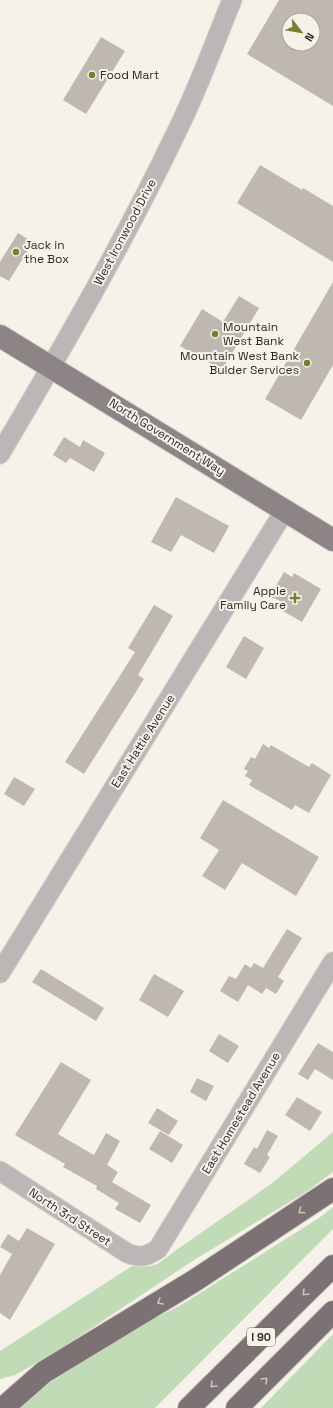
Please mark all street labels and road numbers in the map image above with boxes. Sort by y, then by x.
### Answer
street label: West Ironwood Drive [90,176,160,288]
street label: North Government Way [106,395,228,479]
street label: East Hattie Avenue [108,691,178,791]
street label: East Homestead Avenue [198,1049,284,1177]
street label: North 3rd Street [26,1184,114,1250]
road number: I 90 [247,1328,275,1346]

